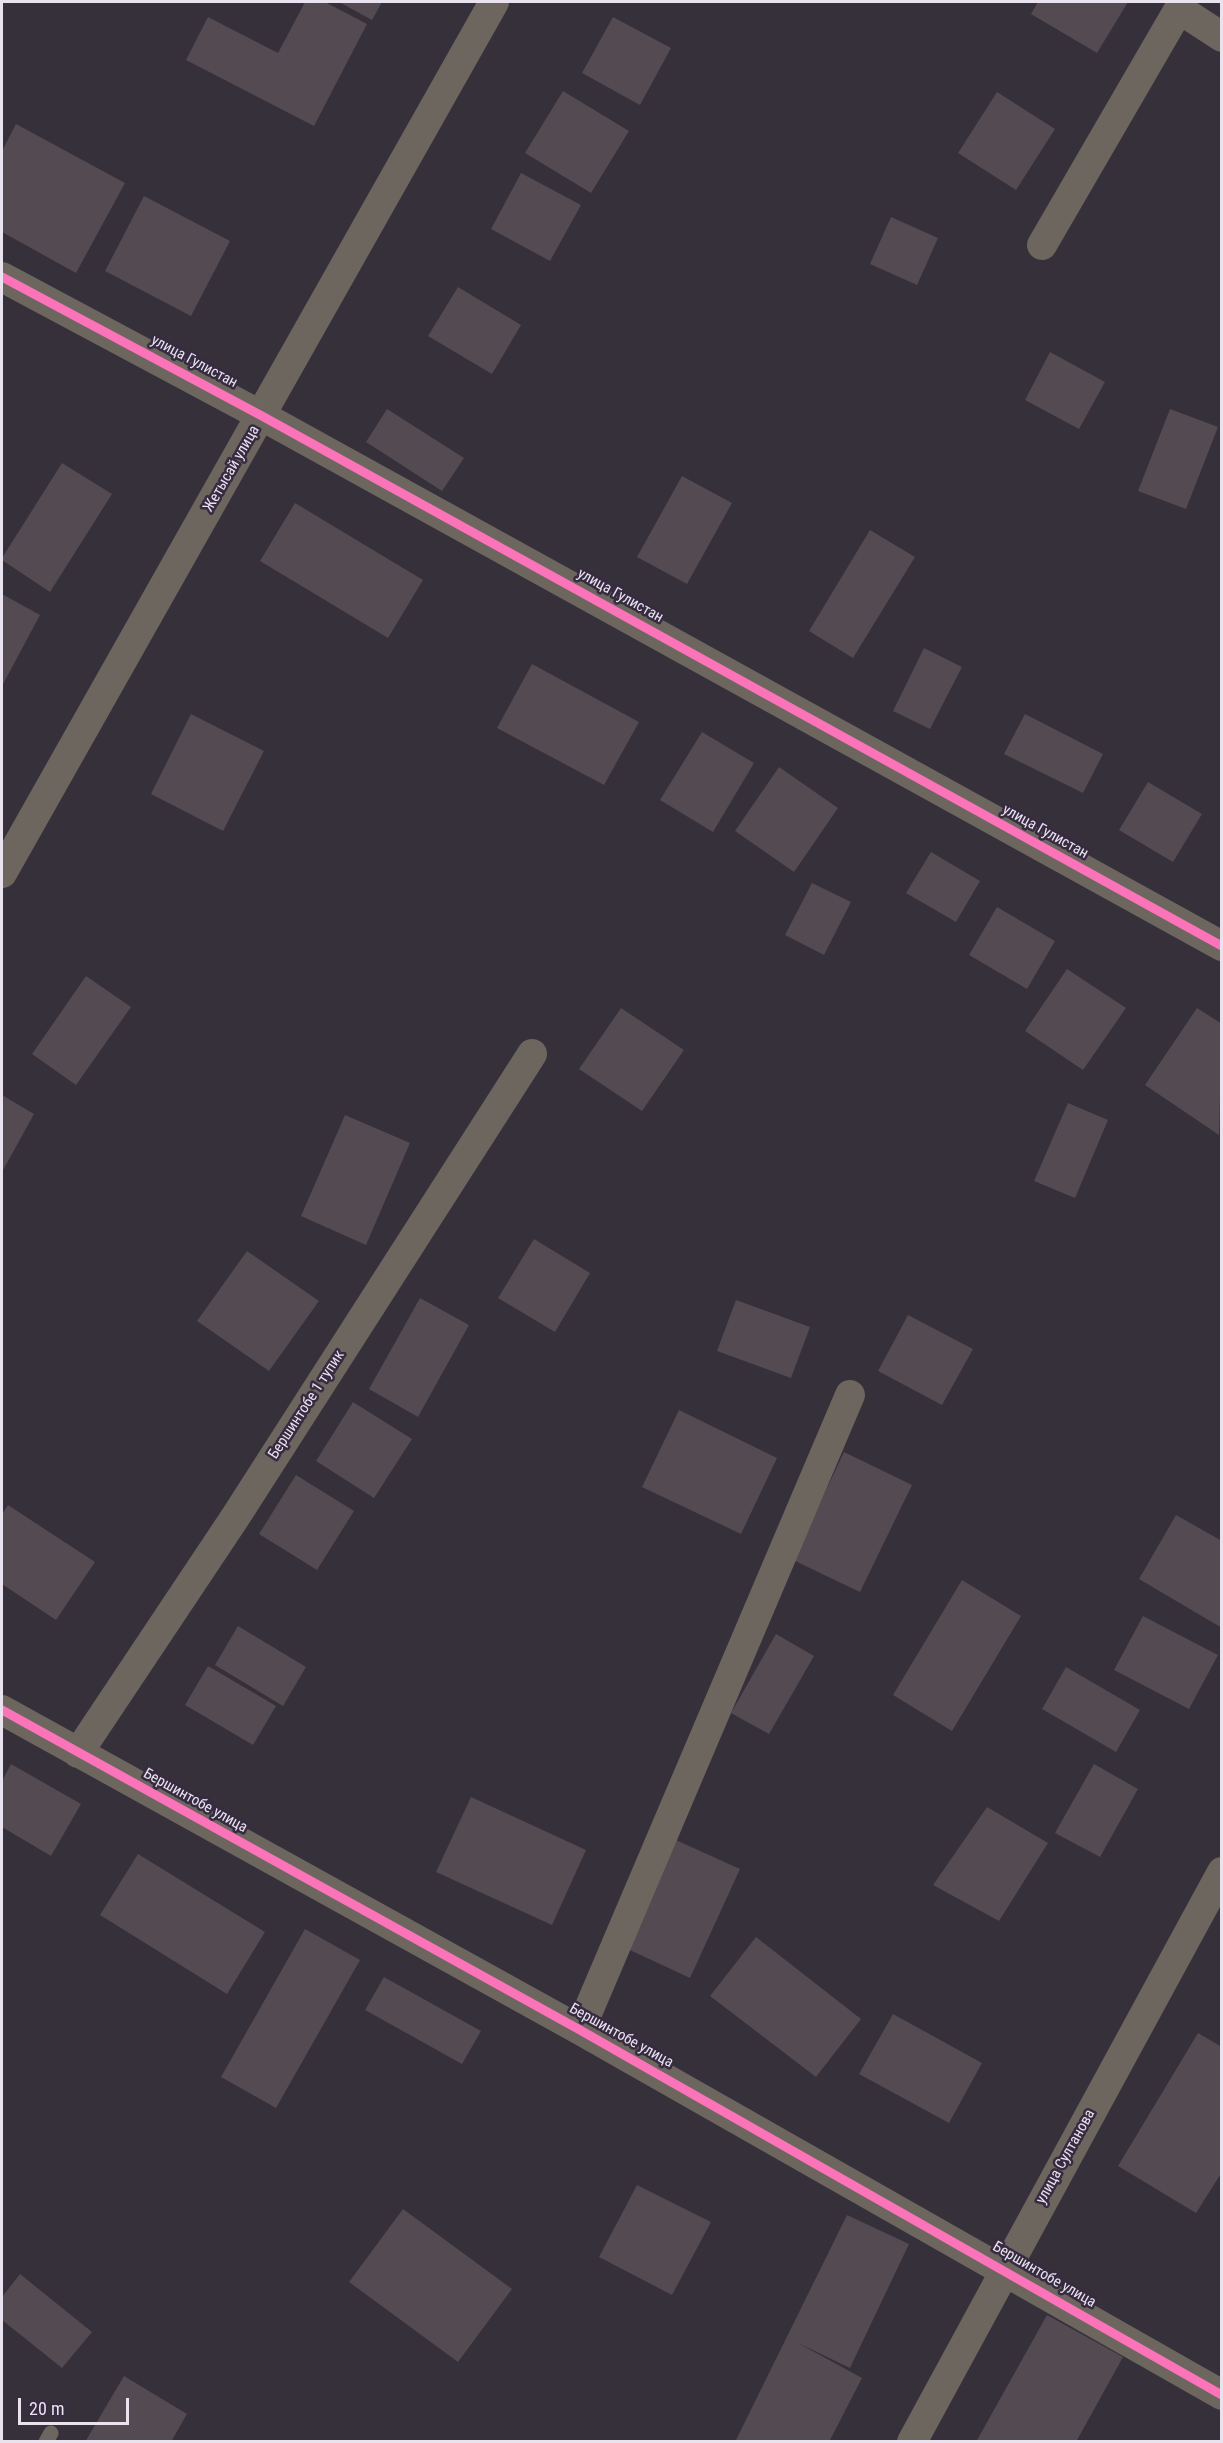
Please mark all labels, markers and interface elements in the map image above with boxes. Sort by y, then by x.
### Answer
street label: улица Гулистан [148,332,240,392]
street label: Жетысай улица [200,423,264,515]
street label: улица Гулистан [574,565,666,627]
street label: улица Гулистан [999,801,1091,863]
street label: Бершинтобе 1 тупик [265,1347,349,1463]
street label: Бершинтобе улица [140,1765,250,1837]
street label: Бершинтобе улица [566,2000,676,2072]
street label: улица Султанова [1033,2107,1099,2207]
street label: Бершинтобе улица [989,2238,1099,2312]
scale bar [21,2386,132,2424]
text: 20 m [29,2398,64,2419]

